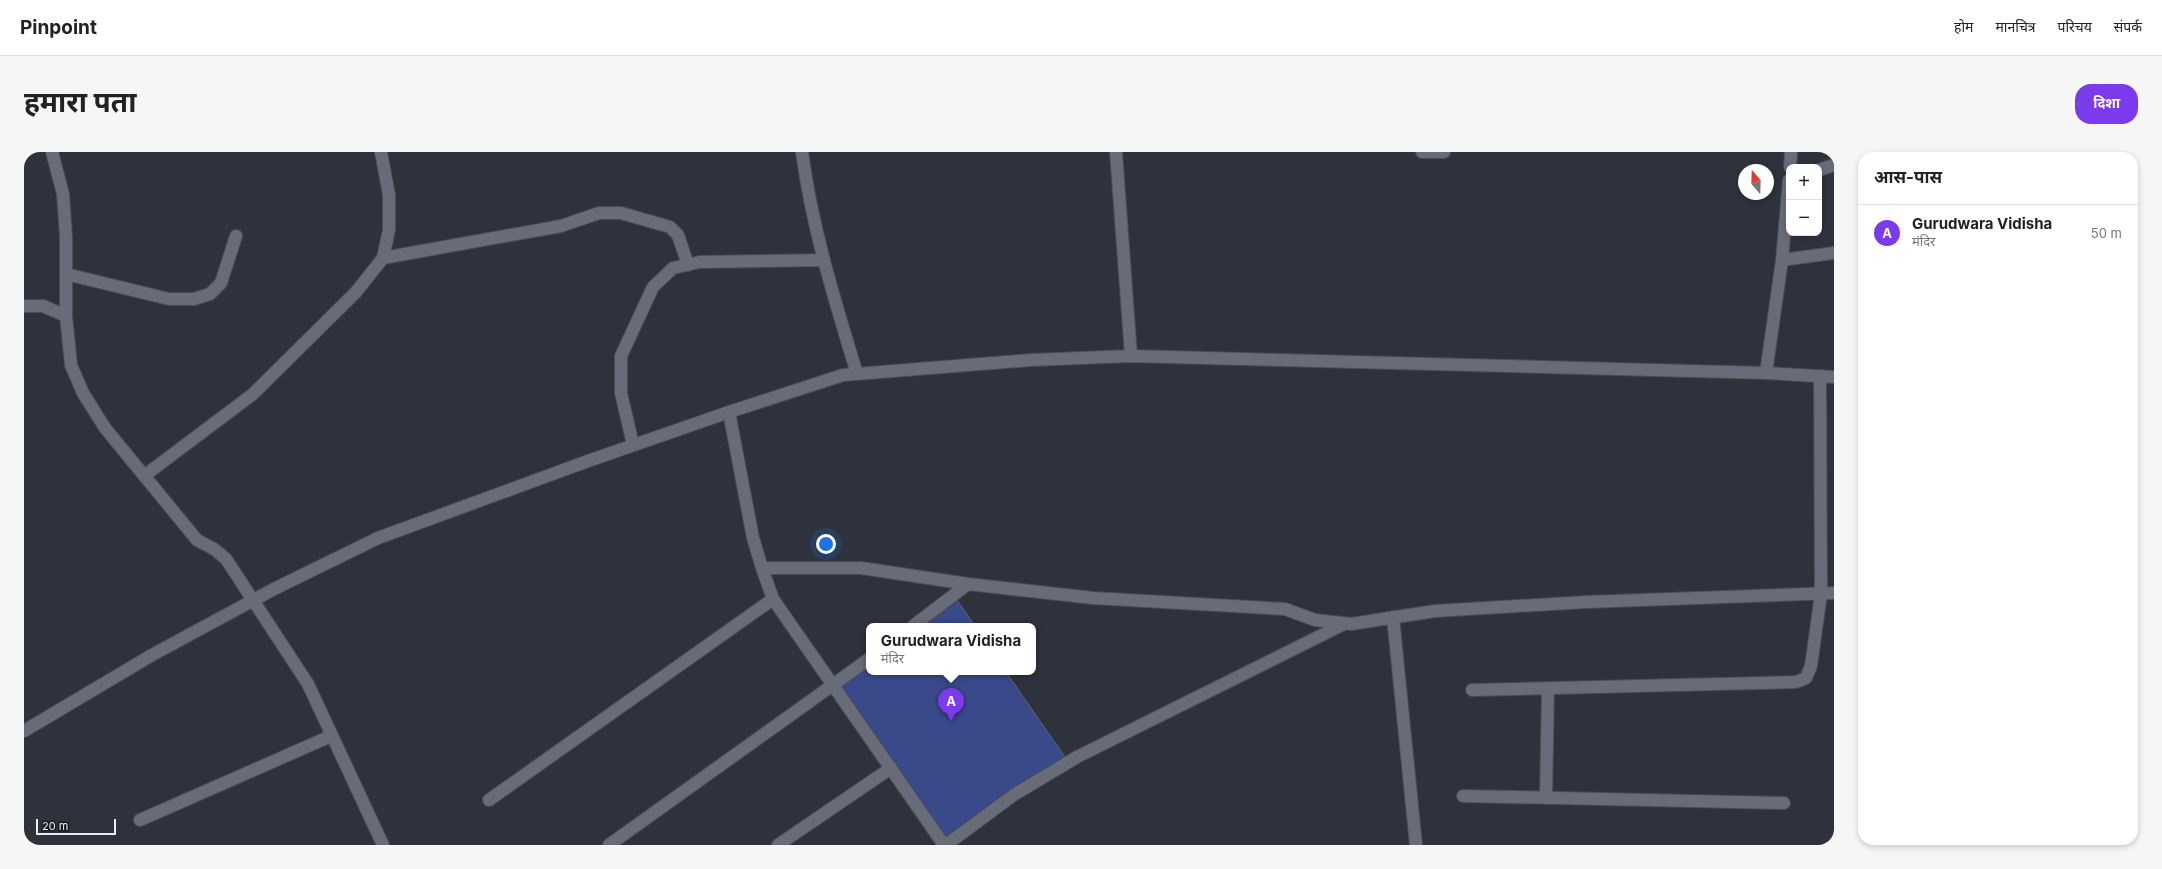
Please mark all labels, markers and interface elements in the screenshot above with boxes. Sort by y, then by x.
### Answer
text: Pinpoint [20,16,97,39]
text: होम [1954,18,1973,35]
text: मानचित्र [1995,18,2036,35]
text: परिचय [2058,18,2092,35]
text: संपर्क [2114,18,2142,35]
button: दिशा [2075,84,2138,124]
text: हमारा पता [24,85,136,119]
north arrow [1738,164,1774,200]
map controls [1786,164,1822,236]
button: + [1786,164,1822,200]
text: आस-पास [1874,167,1942,187]
button: − [1786,200,1822,236]
text: Gurudwara Vidisha [1912,214,2052,233]
text: A [1882,225,1892,241]
text: 50 m [2091,225,2122,241]
text: मंदिर [1912,233,1935,249]
your location [816,534,836,554]
popup [866,623,1036,675]
text: Gurudwara Vidisha [881,631,1021,650]
text: मंदिर [881,650,904,666]
pin: A [938,688,964,721]
scale bar [36,817,116,836]
text: 20 m [42,819,68,833]

